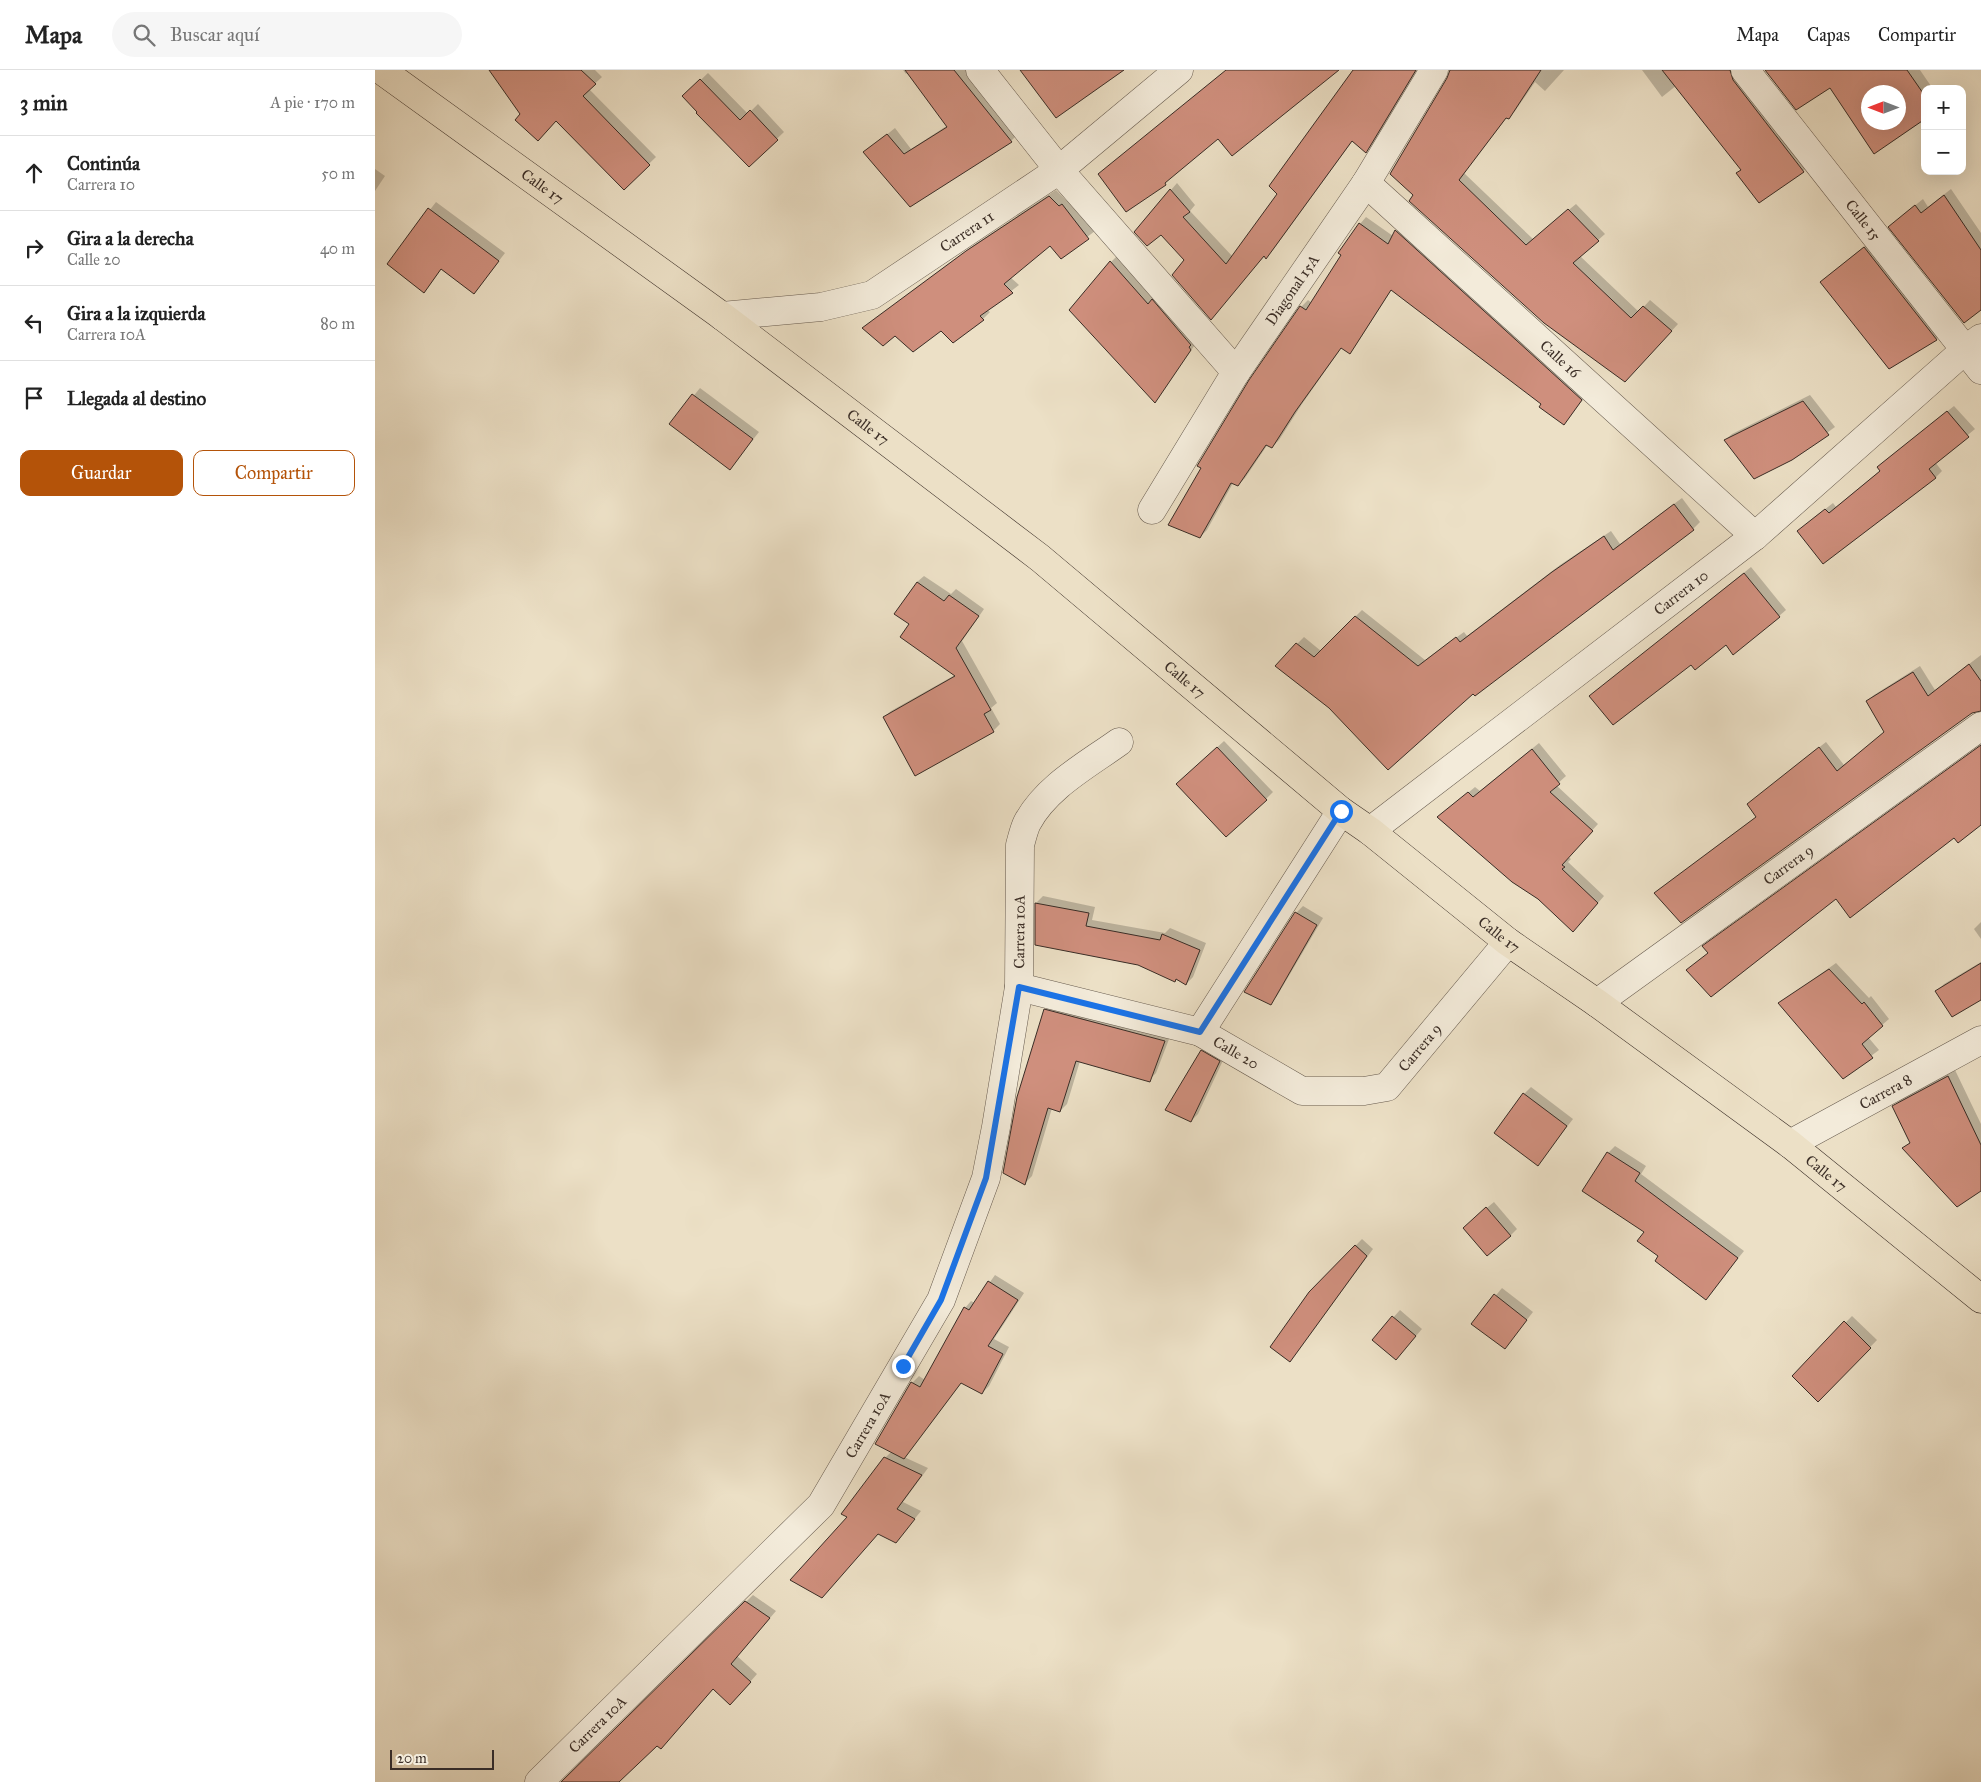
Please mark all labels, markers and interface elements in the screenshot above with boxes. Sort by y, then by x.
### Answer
search box [112,12,462,57]
text: Mapa [25,20,82,50]
icon: search [130,21,158,49]
text: Buscar aquí [170,23,259,46]
text: Mapa [1736,24,1779,46]
text: Capas [1807,24,1850,46]
text: Compartir [1878,24,1956,46]
north arrow [1861,85,1906,130]
map controls [1921,85,1966,175]
button: + [1921,85,1966,130]
text: 3 min [20,90,68,116]
text: A pie · 170 m [270,93,355,112]
button: − [1921,130,1966,175]
text: Continúa [67,152,140,175]
icon: ahead [20,159,48,187]
text: 50 m [321,164,355,183]
street label: Calle 17 [518,165,567,208]
text: Carrera 10 [67,175,135,194]
street label: Calle 15 [1842,196,1885,244]
street label: Carrera 11 [937,207,997,256]
text: Gira a la derecha [67,227,194,250]
icon: right [20,234,48,262]
text: 40 m [320,239,355,258]
text: Calle 20 [67,250,121,269]
street label: Diagonal 15A [1262,251,1323,329]
text: Gira a la izquierda [67,302,206,325]
icon: left [20,309,48,337]
text: 80 m [320,314,355,333]
text: Carrera 10A [67,325,146,344]
street label: Calle 16 [1536,336,1585,383]
icon: arrive [20,384,48,412]
text: Llegada al destino [67,387,206,410]
street label: Calle 17 [843,405,893,449]
button: Guardar [20,450,183,496]
button: Compartir [193,450,355,496]
street label: Carrera 10 [1650,566,1712,619]
street label: Calle 17 [1160,657,1209,702]
route start [1330,800,1353,823]
street label: Carrera 9 [1760,841,1817,889]
street label: Carrera 10A [1010,895,1029,969]
street label: Calle 17 [1475,913,1523,956]
street label: Carrera 9 [1395,1020,1445,1075]
street label: Calle 20 [1210,1032,1262,1073]
street label: Carrera 8 [1856,1070,1915,1113]
street label: Calle 17 [1802,1151,1850,1195]
route end [892,1355,915,1378]
street label: Carrera 10A [841,1389,894,1461]
street label: Carrera 10A [565,1692,630,1757]
scale bar [390,1747,494,1770]
text: 20 m [397,1750,427,1767]

